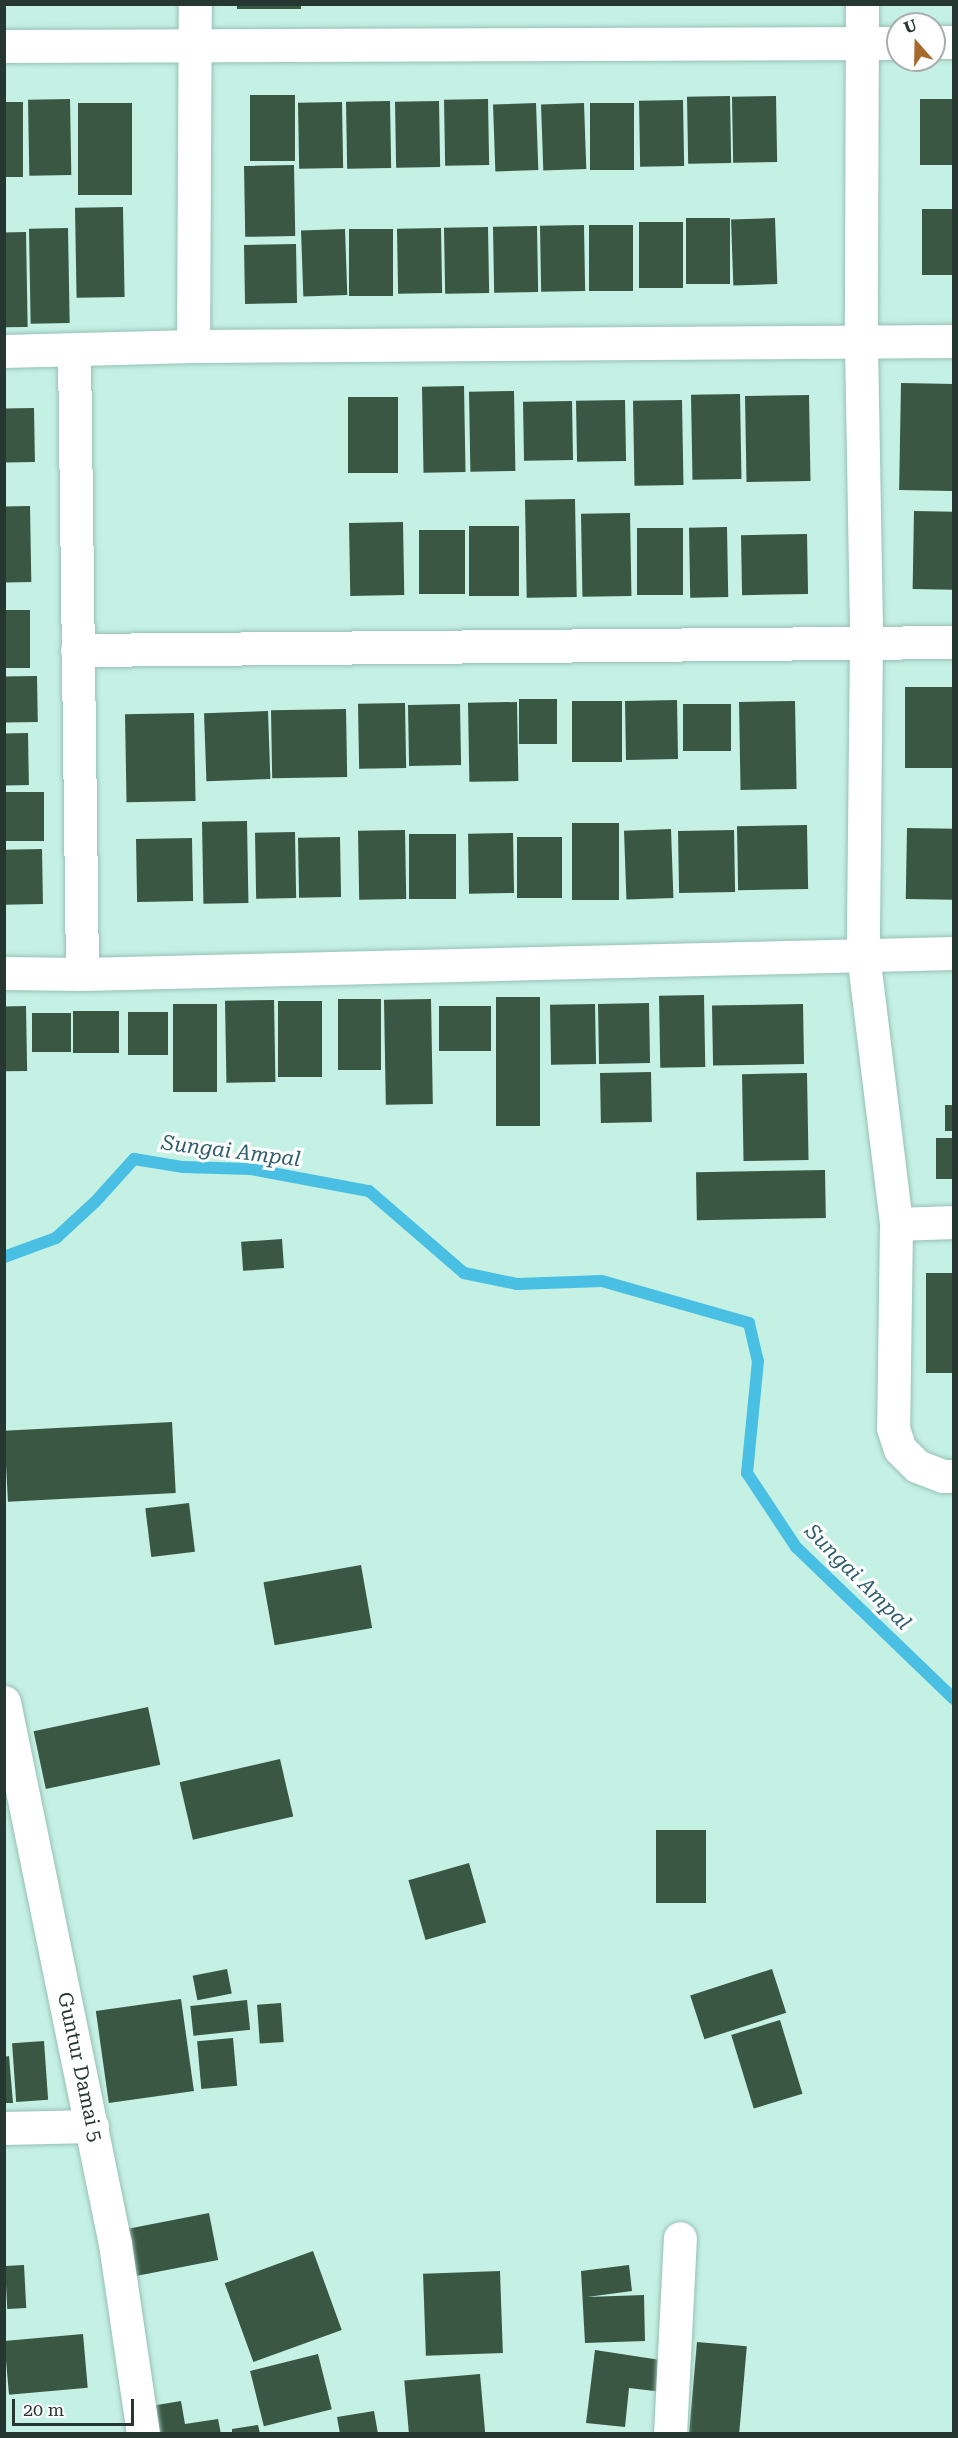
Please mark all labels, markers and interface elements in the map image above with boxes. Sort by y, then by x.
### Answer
north arrow [886,12,946,72]
text: U [901,15,919,38]
water label: Sungai Ampal [160,1130,302,1172]
water label: Sungai Ampal [800,1519,916,1635]
street label: Guntur Damai 5 [52,1990,108,2144]
scale bar [15,2387,136,2425]
text: 20 m [23,2399,64,2420]

